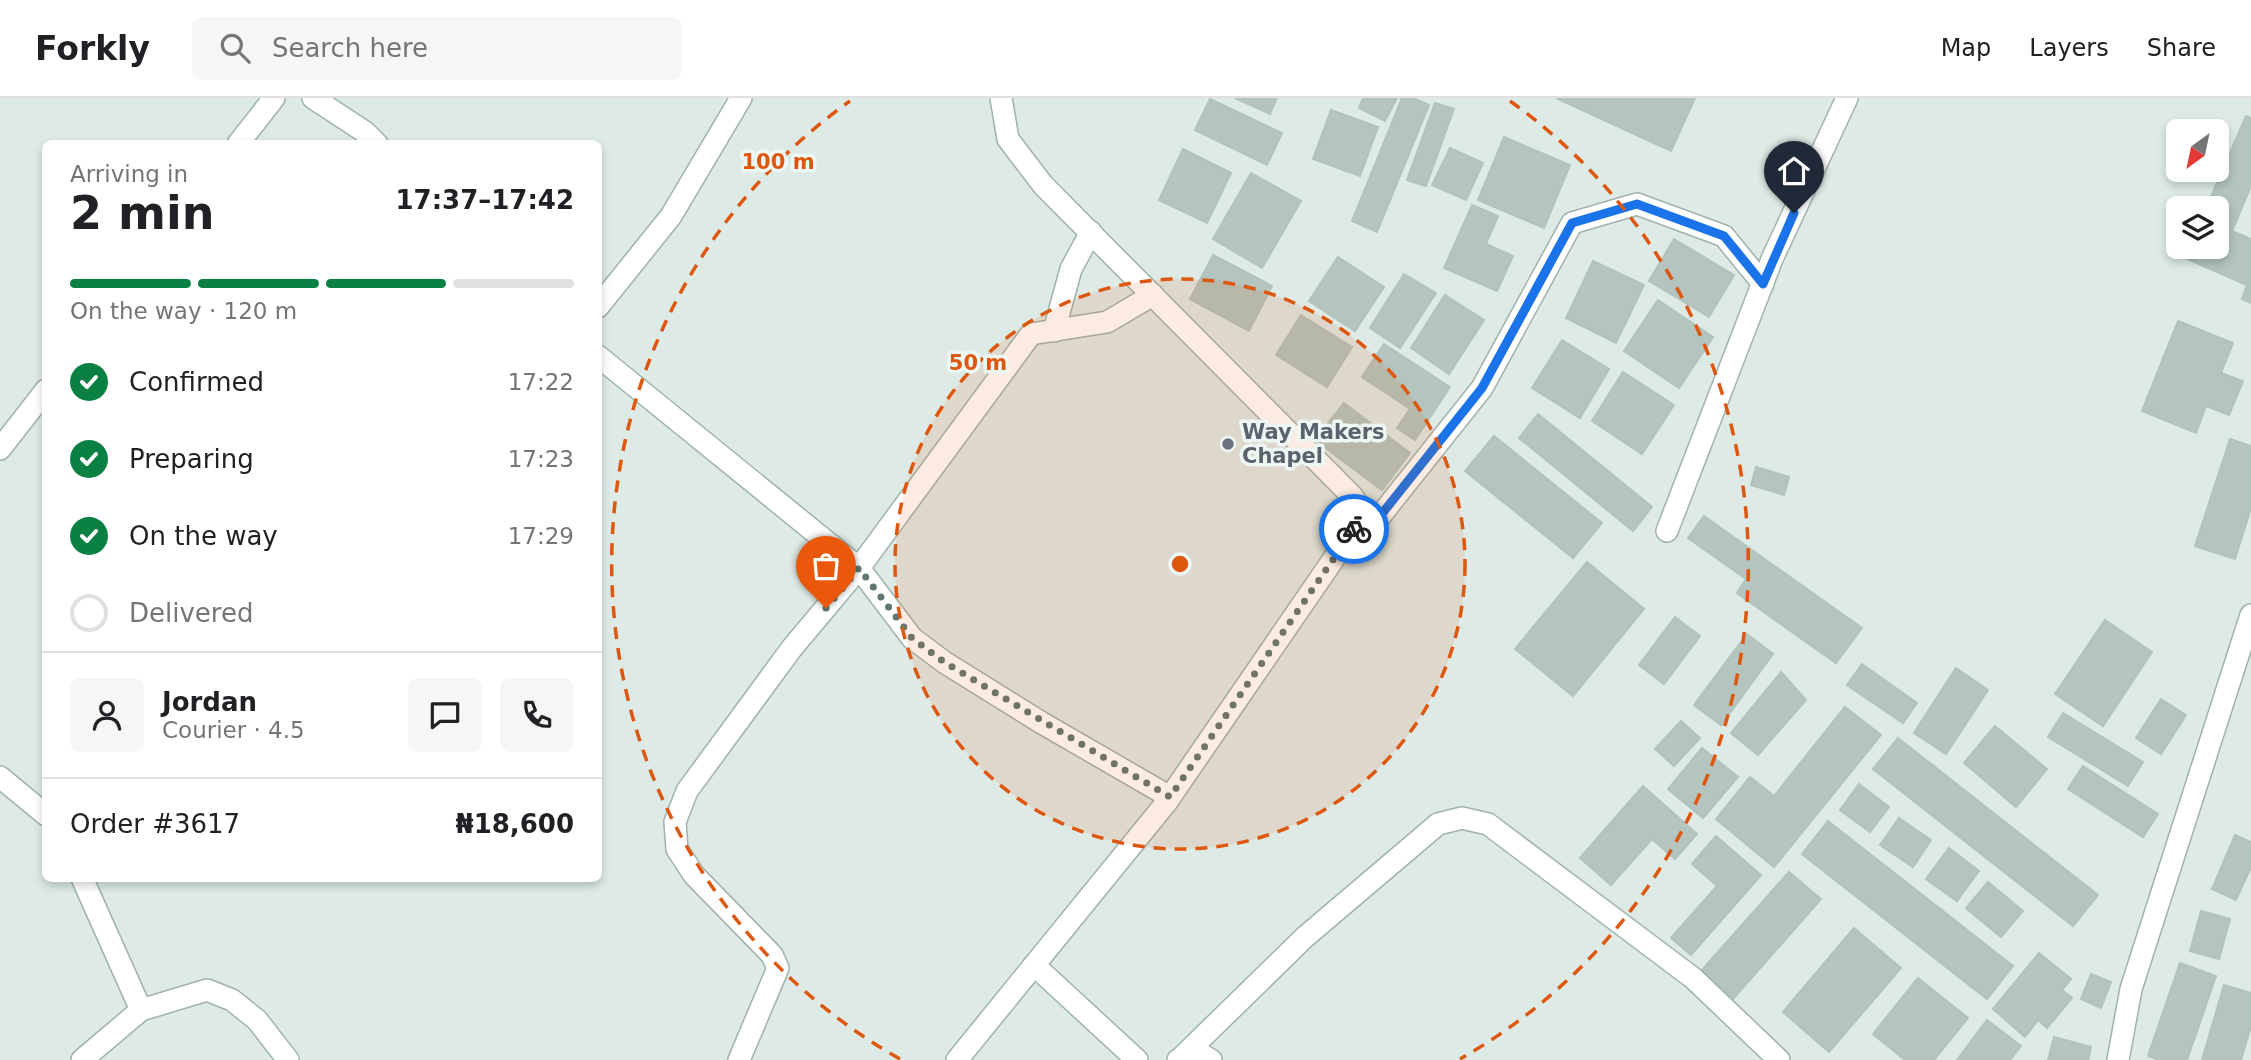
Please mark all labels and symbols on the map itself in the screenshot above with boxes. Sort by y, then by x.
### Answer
north arrow [2166,119,2230,182]
pin [1764,141,1824,213]
text: 100 m [741,150,815,174]
text: 50 m [949,351,1007,375]
place label: Way Makers Chapel [1242,420,1385,468]
marker: Way Makers Chapel [1220,436,1236,452]
courier [1319,494,1389,564]
pin [796,536,856,608]
centre of rings [1168,552,1192,576]

